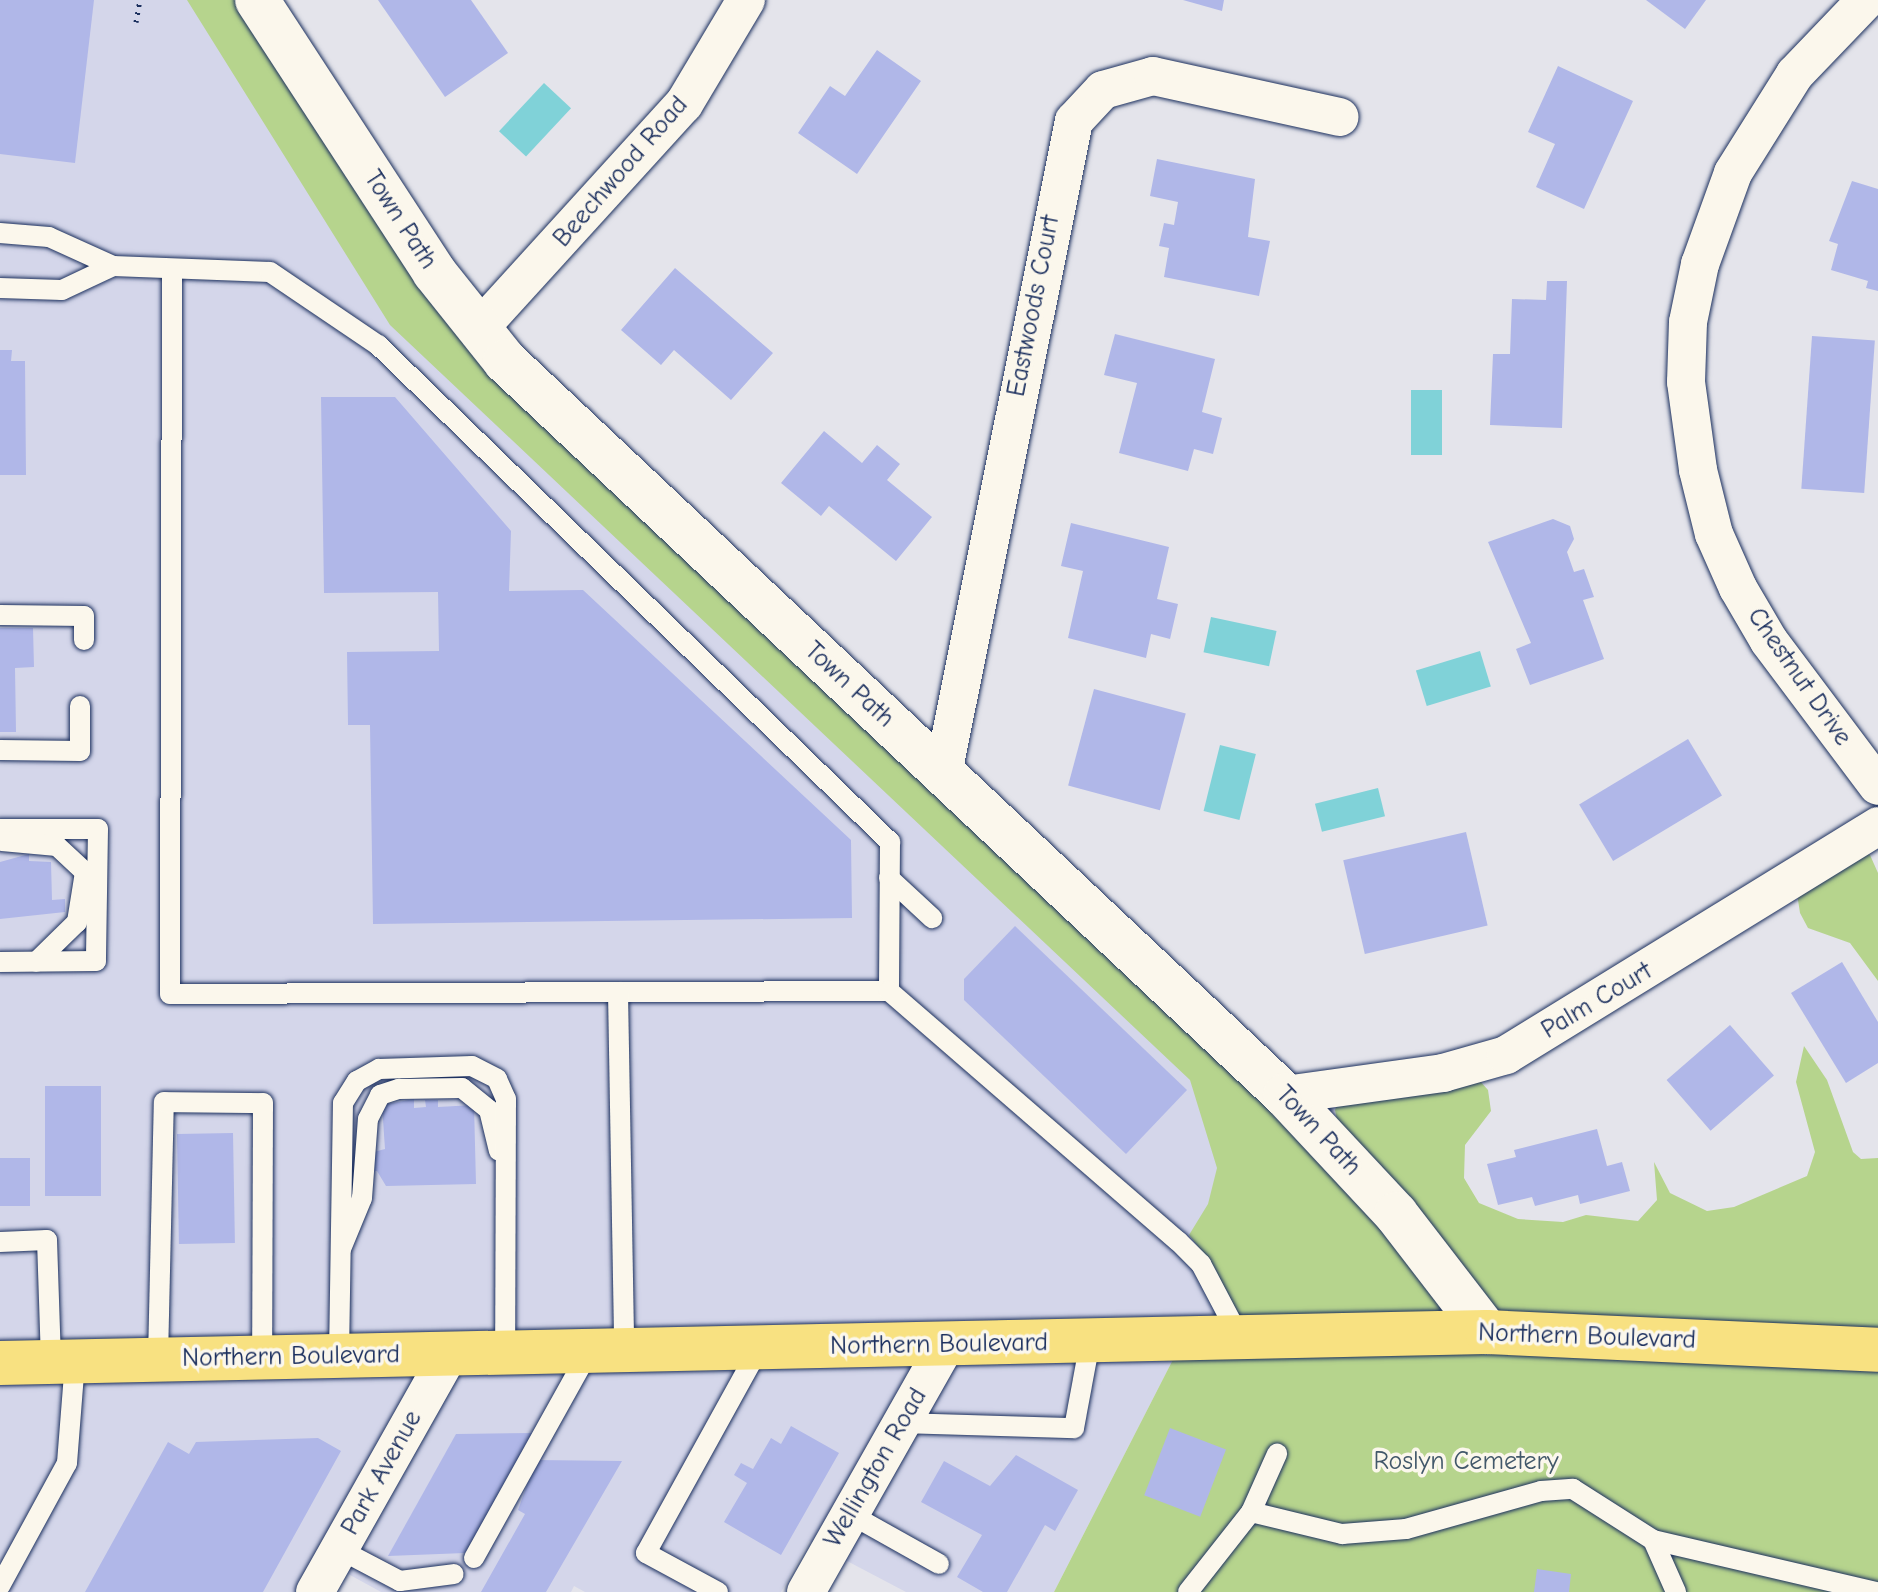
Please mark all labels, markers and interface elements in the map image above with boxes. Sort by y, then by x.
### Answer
street label: Beechwood Road [547,90,695,254]
street label: Town Path [357,165,443,275]
street label: Eastwoods Court [1001,213,1067,399]
street label: Chestnut Drive [1740,602,1858,752]
street label: Town Path [798,636,900,734]
street label: Palm Court [1536,956,1658,1046]
street label: Town Path [1269,1080,1367,1182]
street label: Northern Boulevard [1478,1318,1696,1356]
street label: Northern Boulevard [830,1328,1048,1362]
street label: Northern Boulevard [182,1340,400,1374]
street label: Wellington Road [818,1383,934,1553]
street label: Park Avenue [335,1405,429,1541]
park label: Roslyn Cemetery [1373,1446,1559,1478]

